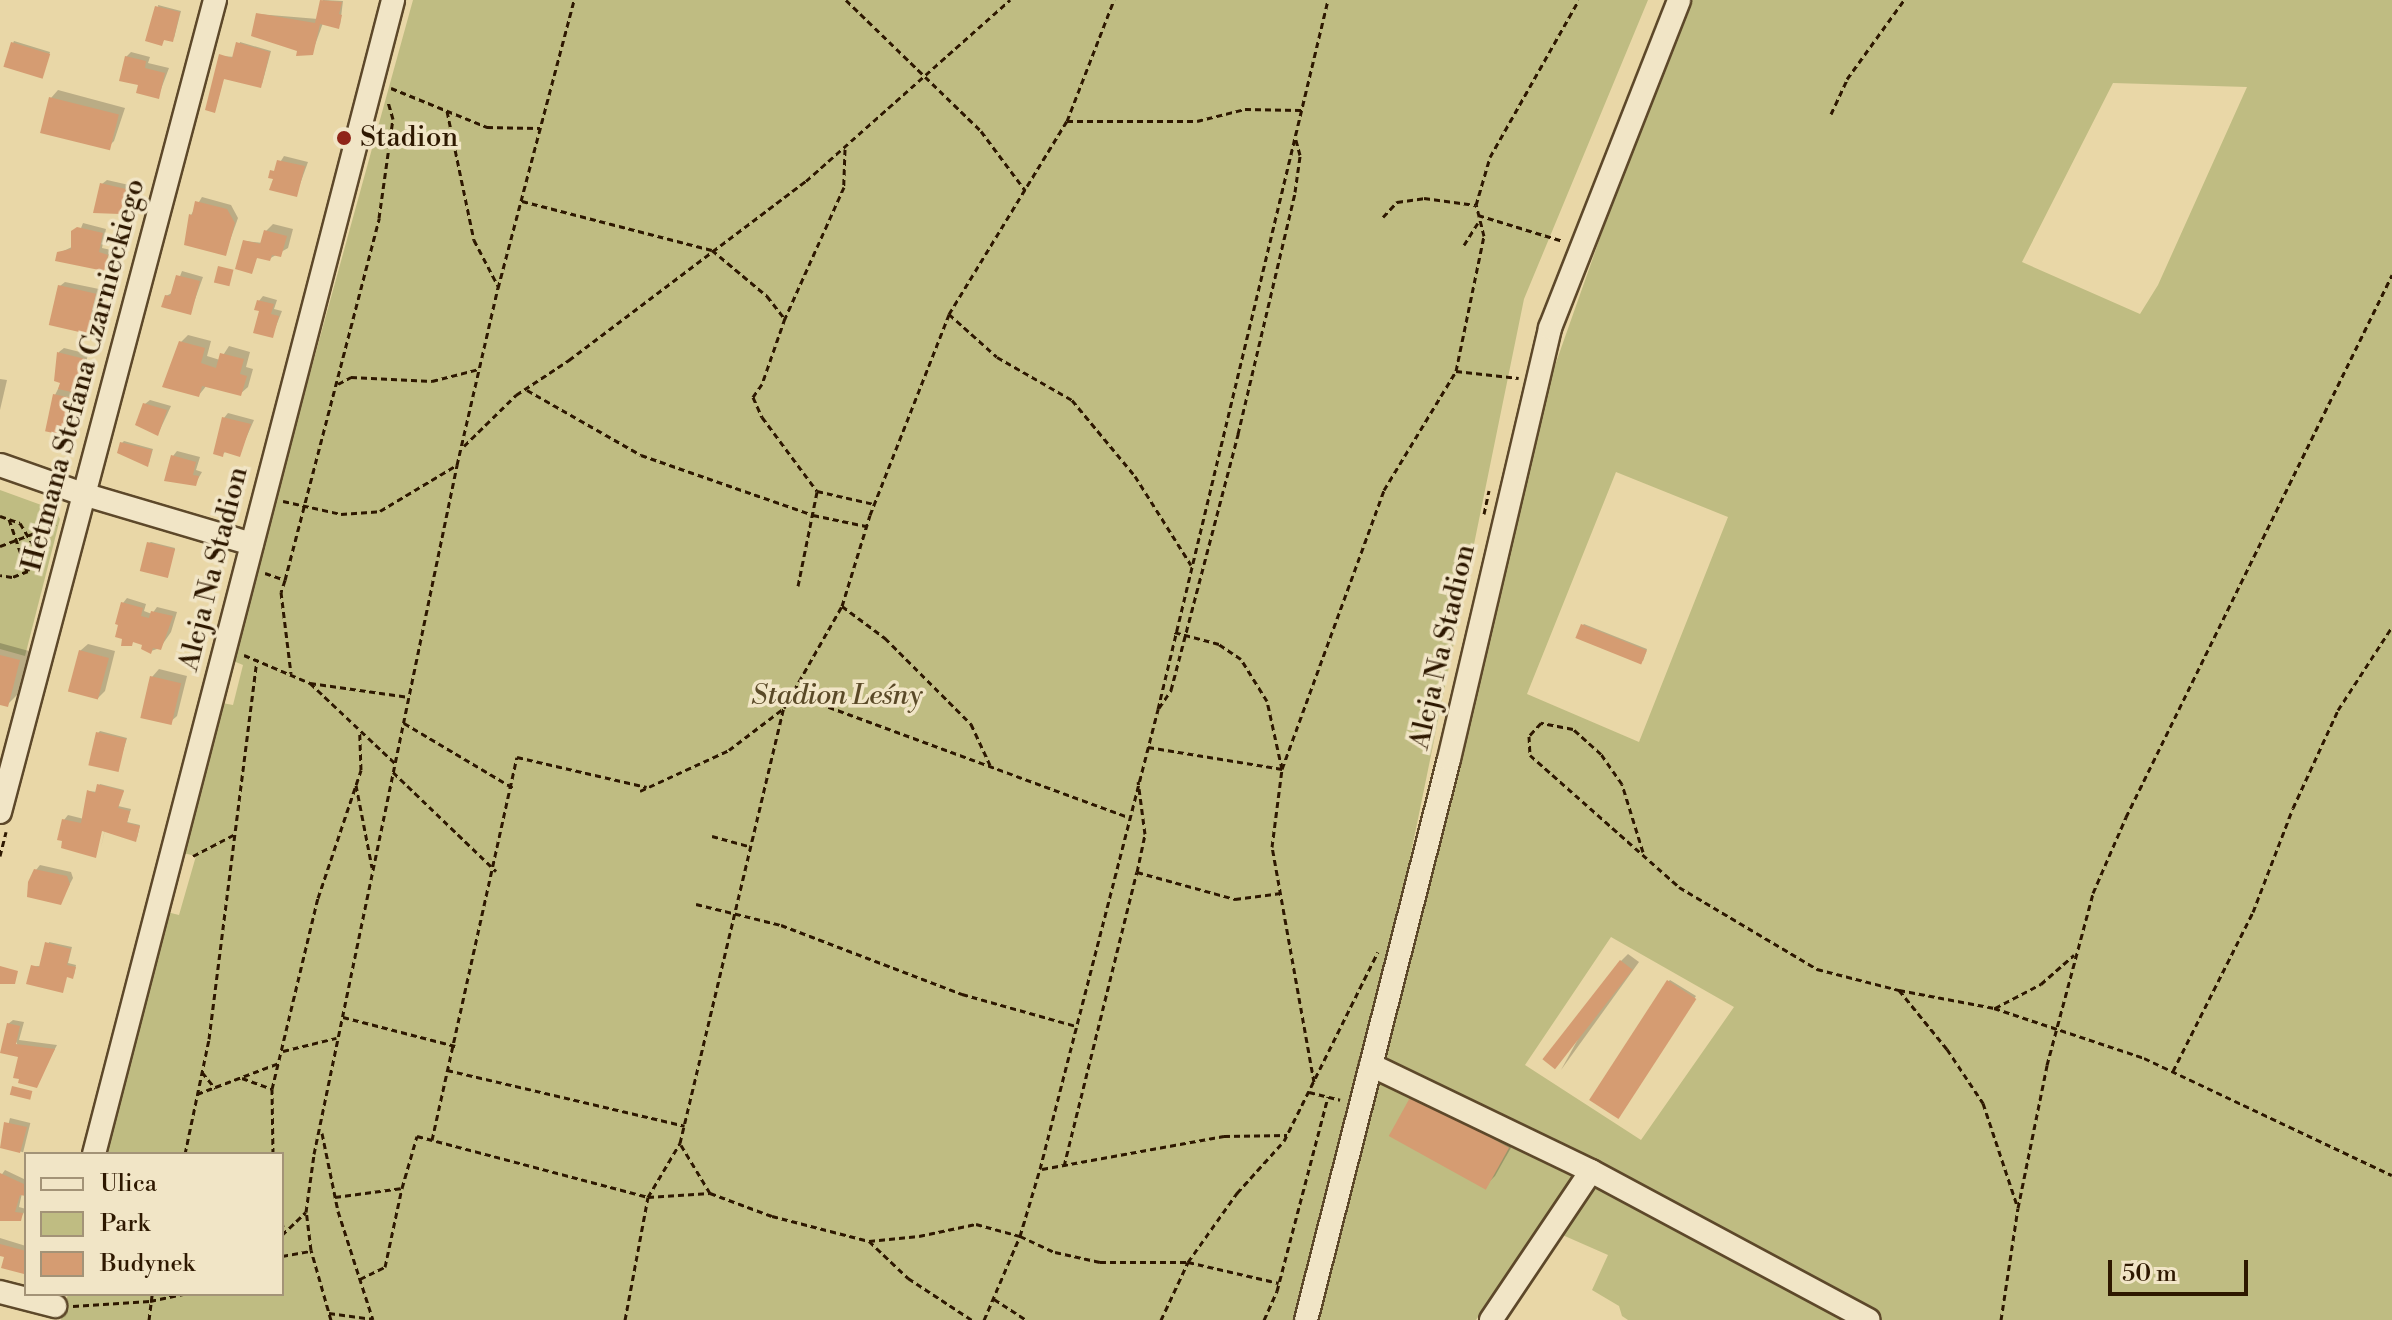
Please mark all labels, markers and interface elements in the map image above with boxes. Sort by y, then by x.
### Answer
place label: Stadion [360,121,458,155]
marker: Stadion [335,129,353,147]
street label: Hetmana Stefana Czarnieckiego [15,175,153,575]
street label: Aleja Na Stadion [172,463,256,675]
street label: Aleja Na Stadion [1403,541,1483,753]
park label: Stadion Leśny [751,679,923,713]
legend [24,1152,284,1296]
text: Ulica [100,1169,157,1199]
text: Park [100,1209,150,1239]
scale bar [2112,1244,2252,1294]
text: Budynek [100,1249,195,1279]
text: 50 m [2122,1259,2177,1289]

